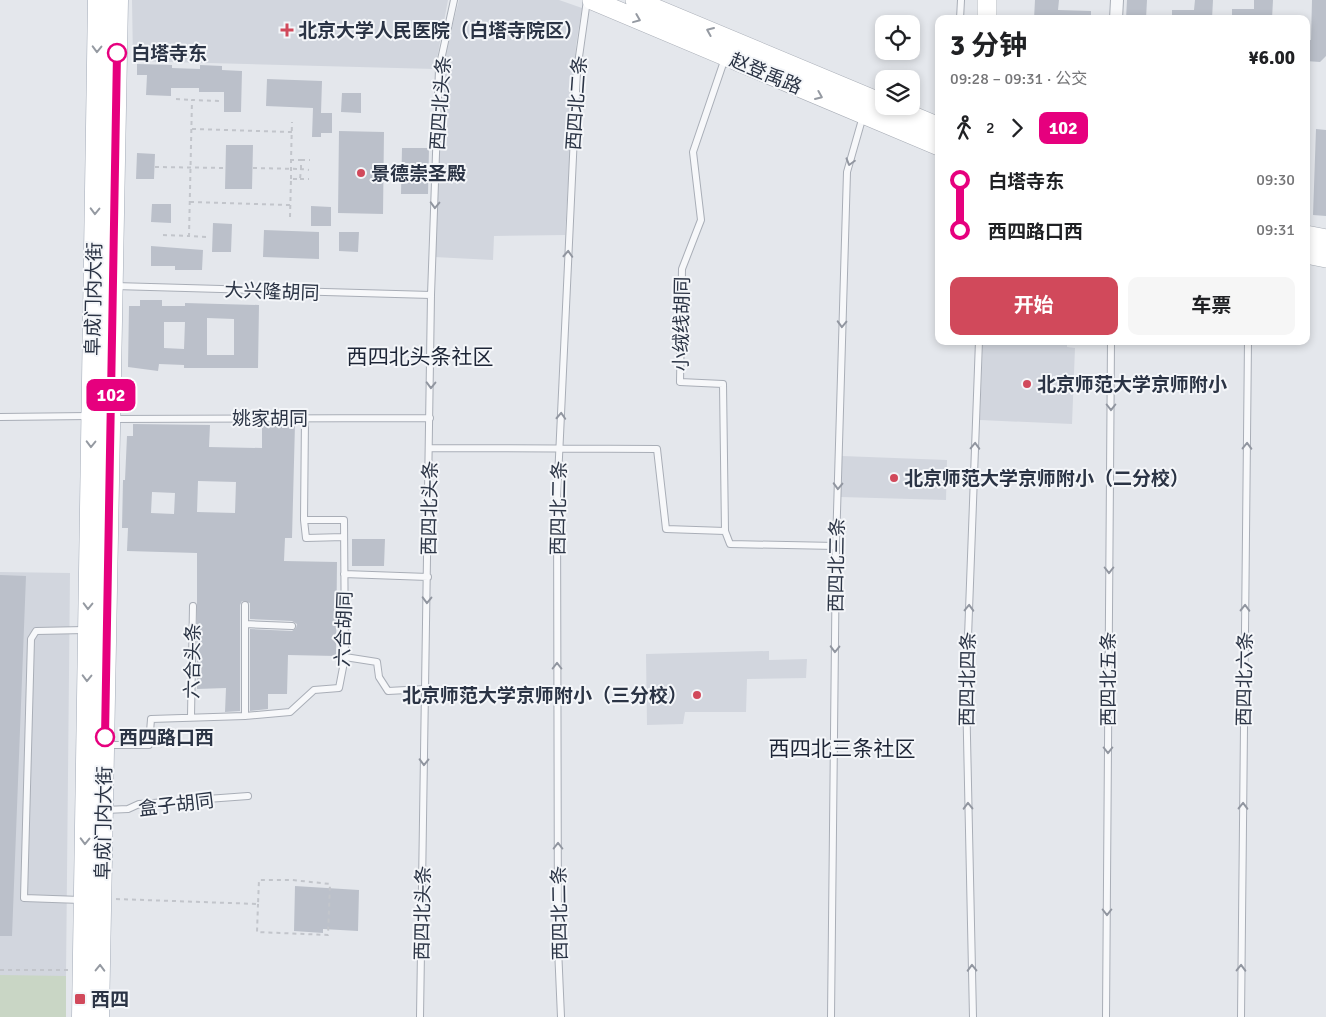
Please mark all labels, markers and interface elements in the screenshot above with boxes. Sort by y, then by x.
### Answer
one-way arrow [633,13,641,23]
map controls [875,15,920,115]
button: locate [875,15,920,60]
place label: 北京大学人民医院（白塔寺院区） [298,19,583,43]
marker: 北京大学人民医院（白塔寺院区） [280,23,294,37]
one-way arrow [706,27,715,38]
text: 3 分钟 [950,29,1027,63]
place label: 白塔寺东 [131,42,207,66]
marker: 白塔寺东 [107,43,127,63]
one-way arrow [92,45,102,53]
text: ¥6.00 [1249,46,1295,70]
street label: 赵登禹路 [726,48,805,100]
street label: 西四北头条 [426,55,456,151]
street label: 西四北二条 [562,55,592,151]
text: 09:28 – 09:31 · 公交 [950,69,1087,89]
button: layers [875,70,920,115]
one-way arrow [814,89,823,100]
icon: walk [950,114,978,142]
icon: forward [1003,114,1031,142]
text: 102 [1049,117,1078,139]
text: 2 [986,118,995,138]
one-way arrow [845,157,855,165]
place label: 景德崇圣殿 [371,162,466,186]
marker: 景德崇圣殿 [355,167,367,179]
text: 白塔寺东 [988,170,1064,194]
text: 09:30 [1256,170,1295,190]
one-way arrow [429,201,440,209]
one-way arrow [89,207,100,215]
text: 西四路口西 [988,220,1083,244]
text: 09:31 [1256,220,1295,240]
street label: 阜成门内大街 [81,242,107,356]
one-way arrow [563,249,574,257]
street label: 小绒线胡同 [669,276,695,372]
button: 开始 [950,277,1118,335]
button: 车票 [1128,277,1295,335]
street label: 大兴隆胡同 [224,278,320,306]
one-way arrow [837,320,848,328]
district label: 西四北头条社区 [347,344,494,370]
place label: 北京师范大学京师附小 [1037,373,1227,397]
marker: 北京师范大学京师附小 [1021,378,1033,390]
line badge: 102 [82,379,140,411]
one-way arrow [425,381,436,389]
text: 102 [96,384,126,406]
one-way arrow [1105,404,1116,412]
street label: 姚家胡同 [232,407,308,431]
one-way arrow [555,412,566,420]
one-way arrow [86,440,96,448]
one-way arrow [970,442,980,450]
one-way arrow [1241,442,1252,450]
street label: 西四北头条 [417,460,443,556]
street label: 西四北二条 [546,460,572,556]
place label: 北京师范大学京师附小（二分校） [904,467,1189,491]
marker: 北京师范大学京师附小（二分校） [888,472,900,484]
one-way arrow [832,482,843,490]
street label: 西四北三条 [824,517,850,613]
one-way arrow [1104,566,1114,574]
street label: 六合胡同 [331,591,357,667]
one-way arrow [422,596,432,604]
one-way arrow [83,602,93,610]
one-way arrow [963,604,974,612]
one-way arrow [1240,604,1250,612]
street label: 六合头条 [180,623,206,699]
street label: 西四北四条 [955,631,981,727]
street label: 西四北五条 [1097,631,1121,727]
street label: 西四北六条 [1232,631,1258,727]
one-way arrow [830,645,840,653]
one-way arrow [552,662,562,670]
one-way arrow [82,675,92,683]
place label: 北京师范大学京师附小（三分校） [402,684,687,708]
marker: 北京师范大学京师附小（三分校） [691,689,703,701]
place label: 西四路口西 [119,726,214,750]
marker: 西四路口西 [95,727,115,747]
district label: 西四北三条社区 [769,736,916,762]
one-way arrow [1103,746,1113,754]
one-way arrow [419,758,429,766]
street label: 阜成门内大街 [91,766,117,880]
street label: 盒子胡同 [137,788,215,822]
one-way arrow [963,802,973,810]
one-way arrow [1238,802,1248,810]
one-way arrow [80,838,90,845]
one-way arrow [553,842,563,850]
street label: 西四北头条 [410,865,436,961]
street label: 西四北二条 [547,865,573,961]
one-way arrow [1102,909,1112,917]
one-way arrow [95,964,105,972]
one-way arrow [966,964,977,972]
one-way arrow [1236,964,1246,972]
place label: 西四 [91,988,129,1012]
marker: 西四 [73,992,87,1006]

